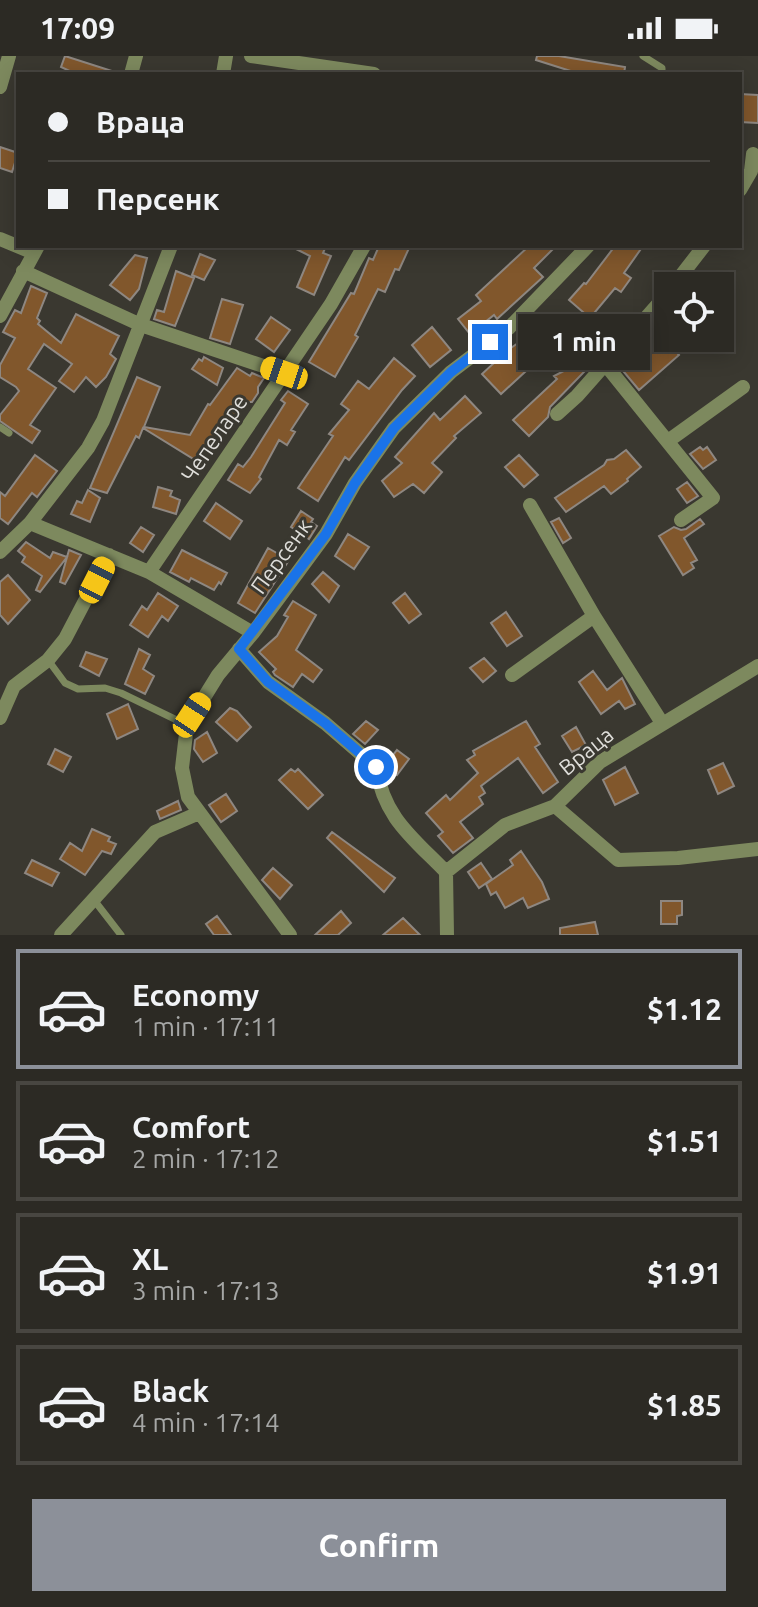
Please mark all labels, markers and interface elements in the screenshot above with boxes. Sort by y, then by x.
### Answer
text: 17:09 [40,11,115,45]
text: Враца [96,105,185,139]
text: Персенк [96,182,220,216]
map controls [654,272,734,352]
button: locate [654,272,734,352]
callout: 1 min [518,314,650,370]
route end [472,324,508,360]
text: 1 min [551,327,617,356]
car [257,354,311,392]
street label: Чепеларе [175,389,252,486]
street label: Персенк [245,513,316,598]
car [75,553,119,607]
car [169,688,215,742]
street label: Враца [554,721,618,780]
route start [358,749,394,785]
icon: car [36,973,108,1045]
text: Economy [132,978,259,1012]
text: $1.12 [647,992,722,1026]
text: 1 min · 17:11 [132,1012,280,1041]
icon: car [36,1105,108,1177]
text: Comfort [132,1110,250,1144]
text: $1.51 [647,1124,722,1158]
text: 2 min · 17:12 [132,1144,280,1173]
icon: car [36,1237,108,1309]
text: XL [132,1242,168,1276]
text: $1.91 [647,1256,722,1290]
text: 3 min · 17:13 [132,1276,280,1305]
icon: car [36,1369,108,1441]
text: Black [132,1374,209,1408]
text: $1.85 [647,1388,722,1422]
text: 4 min · 17:14 [132,1408,280,1437]
button: Confirm [32,1499,726,1591]

